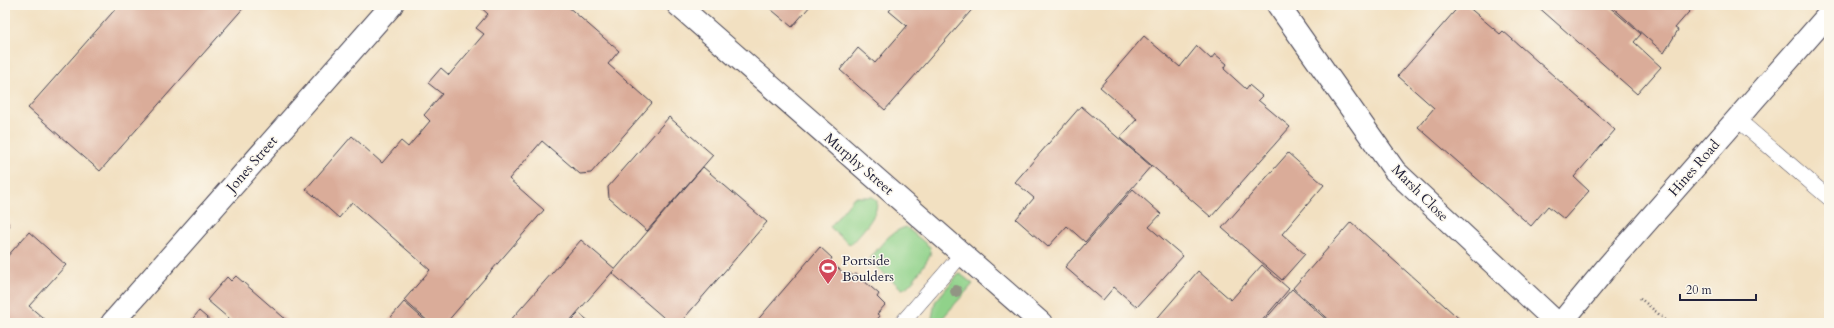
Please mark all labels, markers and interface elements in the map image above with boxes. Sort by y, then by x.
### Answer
street label: Murphy Street [820,129,898,200]
street label: Jones Street [221,131,282,198]
street label: Hines Road [1664,135,1724,200]
street label: Marsh Close [1387,160,1453,226]
place label: Portside Boulders [842,251,894,286]
sports icon: Portside Boulders [817,257,839,285]
scale bar [1680,276,1756,302]
text: 20 m [1686,282,1713,298]

